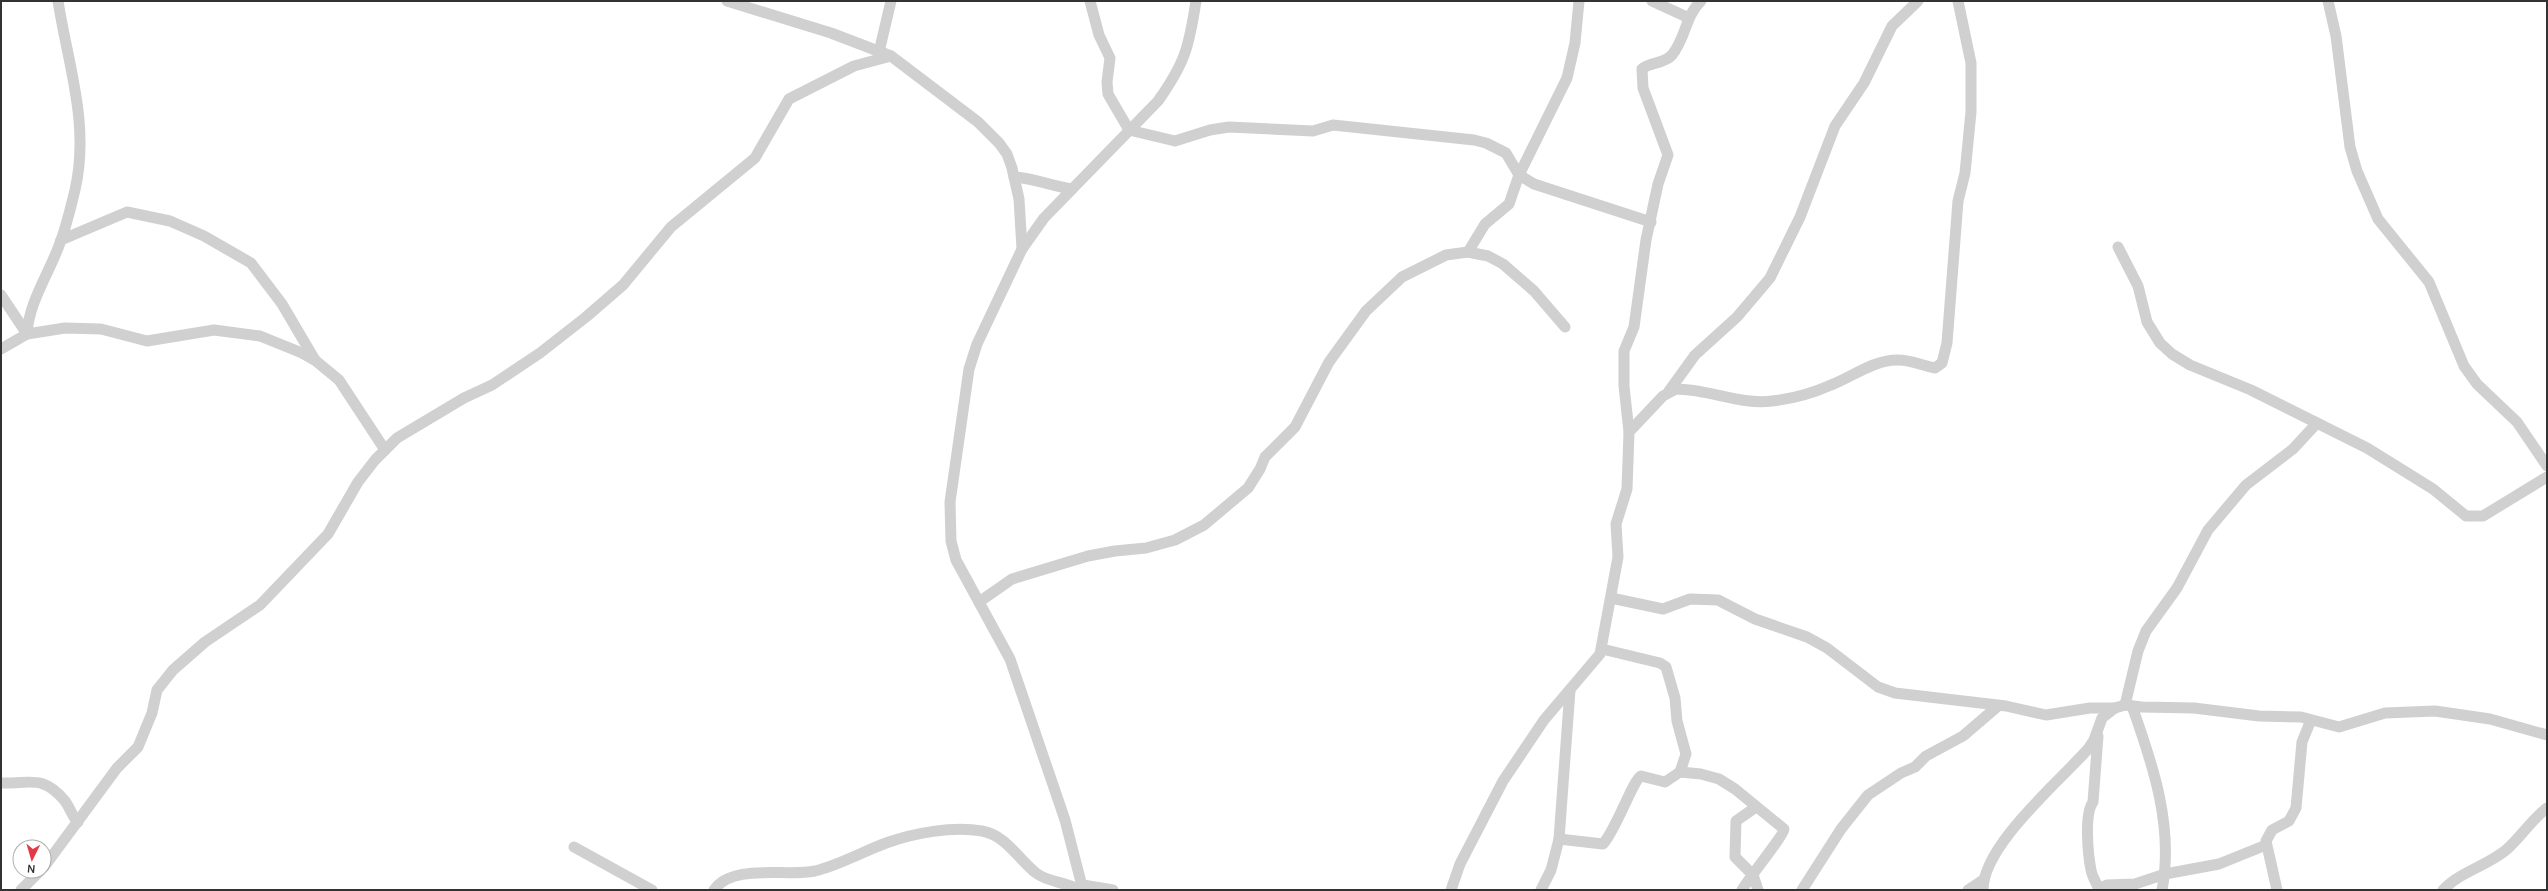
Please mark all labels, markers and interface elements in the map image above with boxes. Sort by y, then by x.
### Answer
north arrow [12,839,52,879]
text: N [26,862,36,877]

